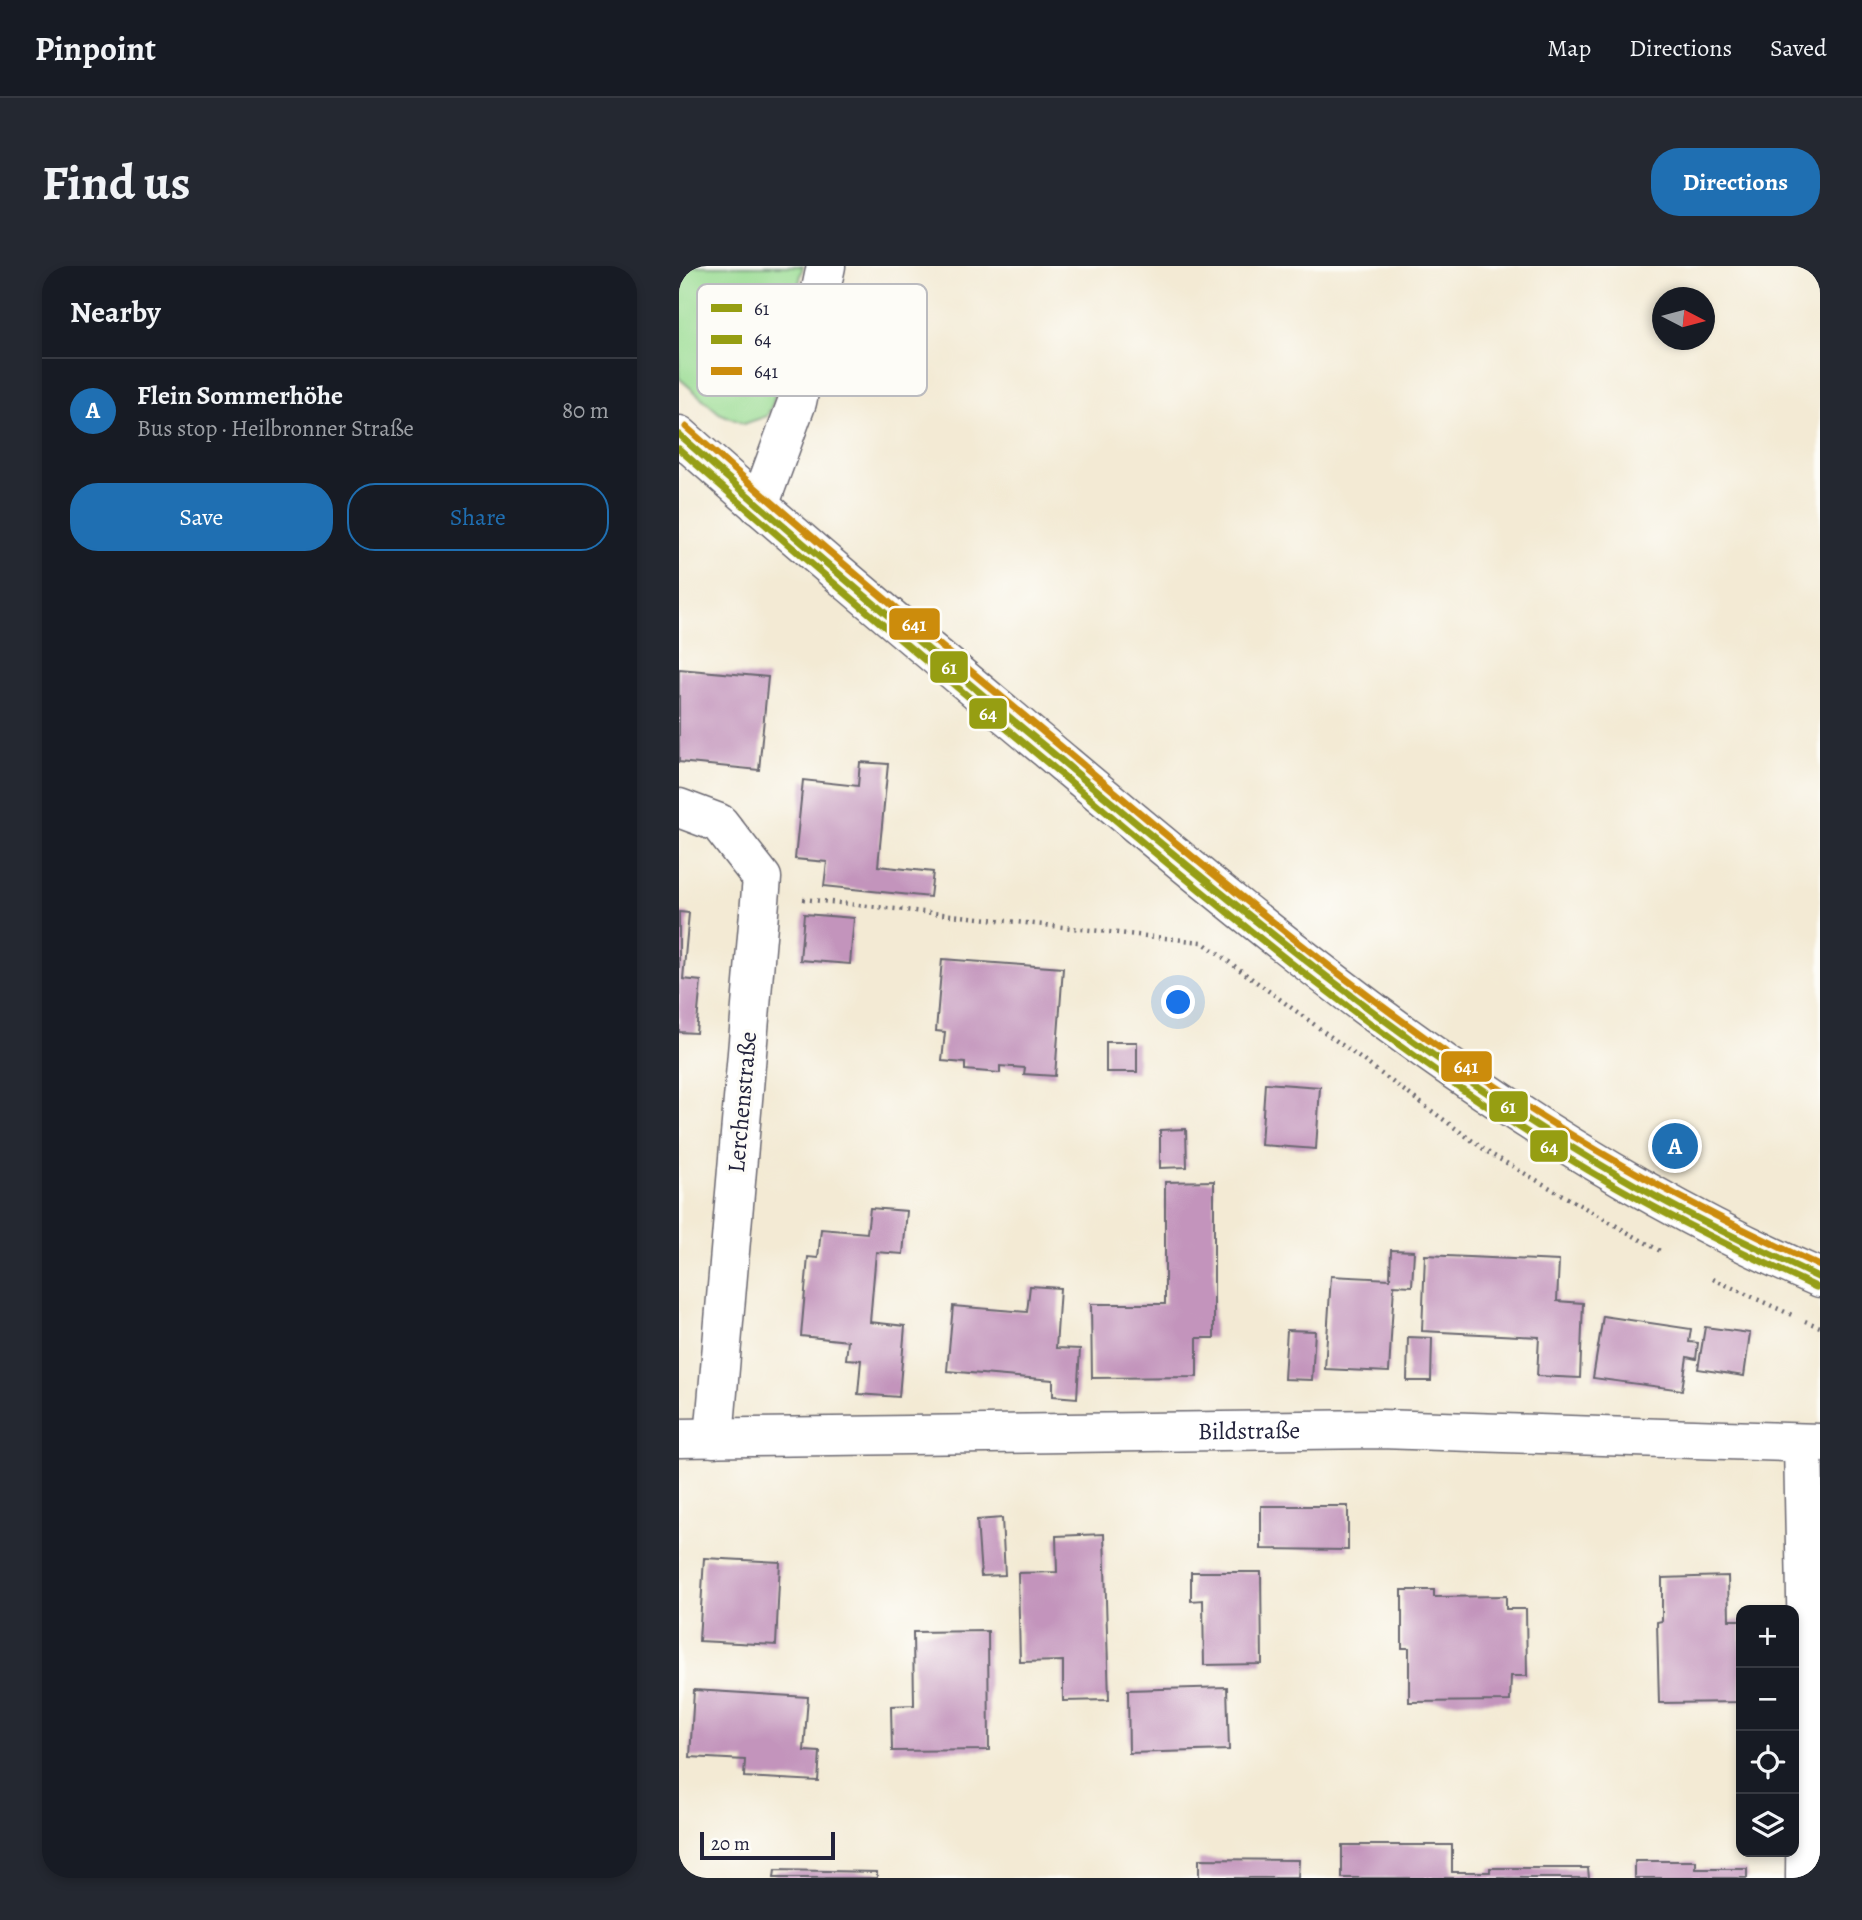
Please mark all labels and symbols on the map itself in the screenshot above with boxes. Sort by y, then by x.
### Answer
legend [697,284,927,396]
north arrow [1652,287,1715,350]
text: 61 [754,296,770,322]
text: 64 [754,327,772,353]
text: 641 [754,359,778,385]
line badge: 641 [888,607,941,641]
text: 641 [902,612,926,638]
line badge: 61 [929,650,969,684]
text: 61 [941,655,957,681]
line badge: 64 [968,697,1008,730]
text: 64 [979,701,997,727]
your location [1161,985,1195,1019]
street label: Lerchenstraße [720,1030,764,1174]
line badge: 641 [1440,1050,1493,1083]
text: 641 [1454,1054,1478,1080]
line badge: 61 [1488,1090,1529,1123]
text: 61 [1500,1094,1516,1120]
pin: A [1652,1120,1698,1172]
line badge: 64 [1529,1129,1569,1163]
text: 64 [1540,1134,1558,1160]
street label: Bildstraße [1198,1414,1300,1447]
scale bar [700,1829,835,1861]

